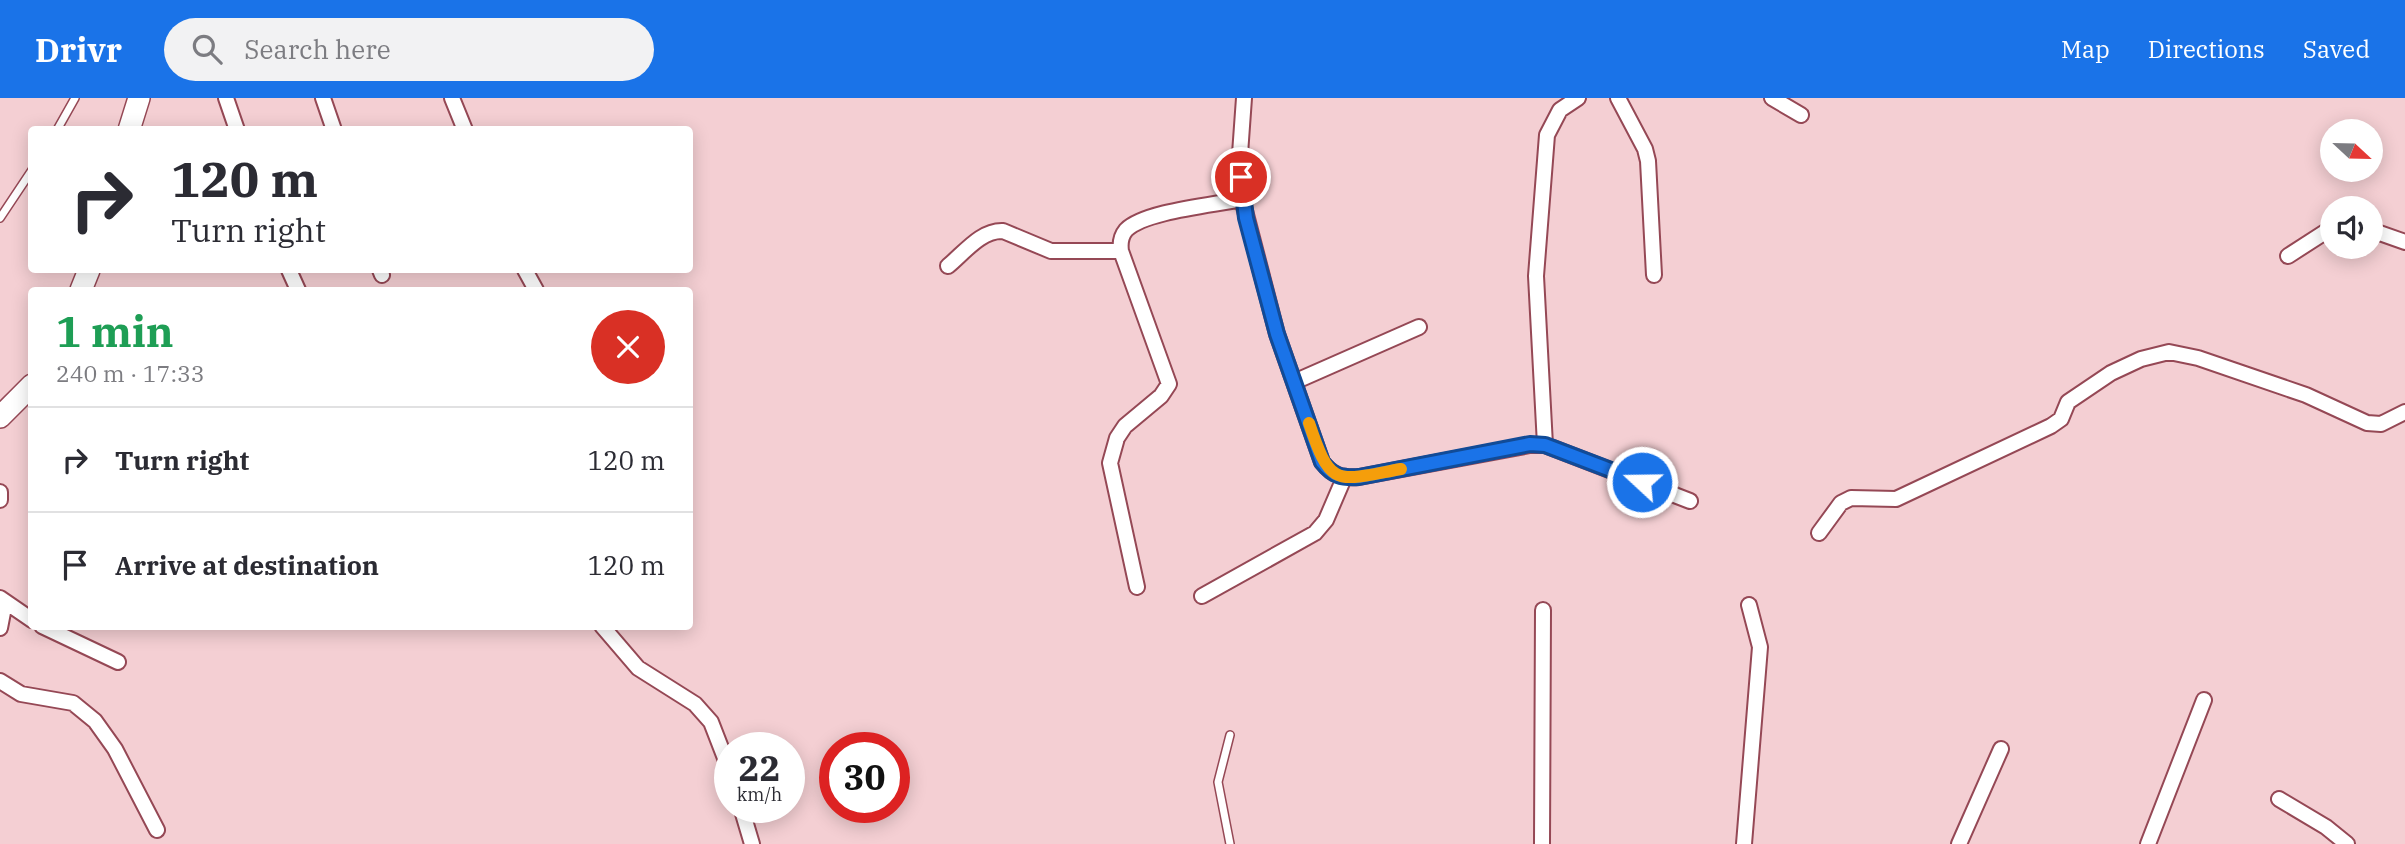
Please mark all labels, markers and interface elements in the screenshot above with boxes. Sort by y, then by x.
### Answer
search box [164,18,654,81]
text: Drivr [35,28,122,71]
icon: search [188,30,226,68]
text: Search here [244,32,391,66]
text: Map [2061,33,2110,65]
text: Directions [2148,33,2265,65]
text: Saved [2303,33,2370,65]
north arrow [2320,119,2384,182]
map controls [2320,119,2383,259]
text: 120 m [171,147,318,210]
pin [1211,147,1271,207]
icon: right [56,154,147,245]
icon: arrive [1222,158,1260,196]
button: sound [2320,196,2383,259]
text: Turn right [171,209,326,251]
text: 1 min [56,304,174,359]
button: close [591,310,665,384]
text: 240 m · 17:33 [56,358,205,388]
icon: right [56,441,94,479]
text: Turn right [115,443,249,477]
text: 120 m [587,443,665,477]
position arrow [1605,445,1679,519]
icon: arrive [56,546,94,584]
text: Arrive at destination [115,548,379,582]
text: 120 m [587,548,665,582]
speed limit sign: 30 [819,732,910,823]
text: 22 [738,745,781,791]
text: km/h [737,783,782,806]

